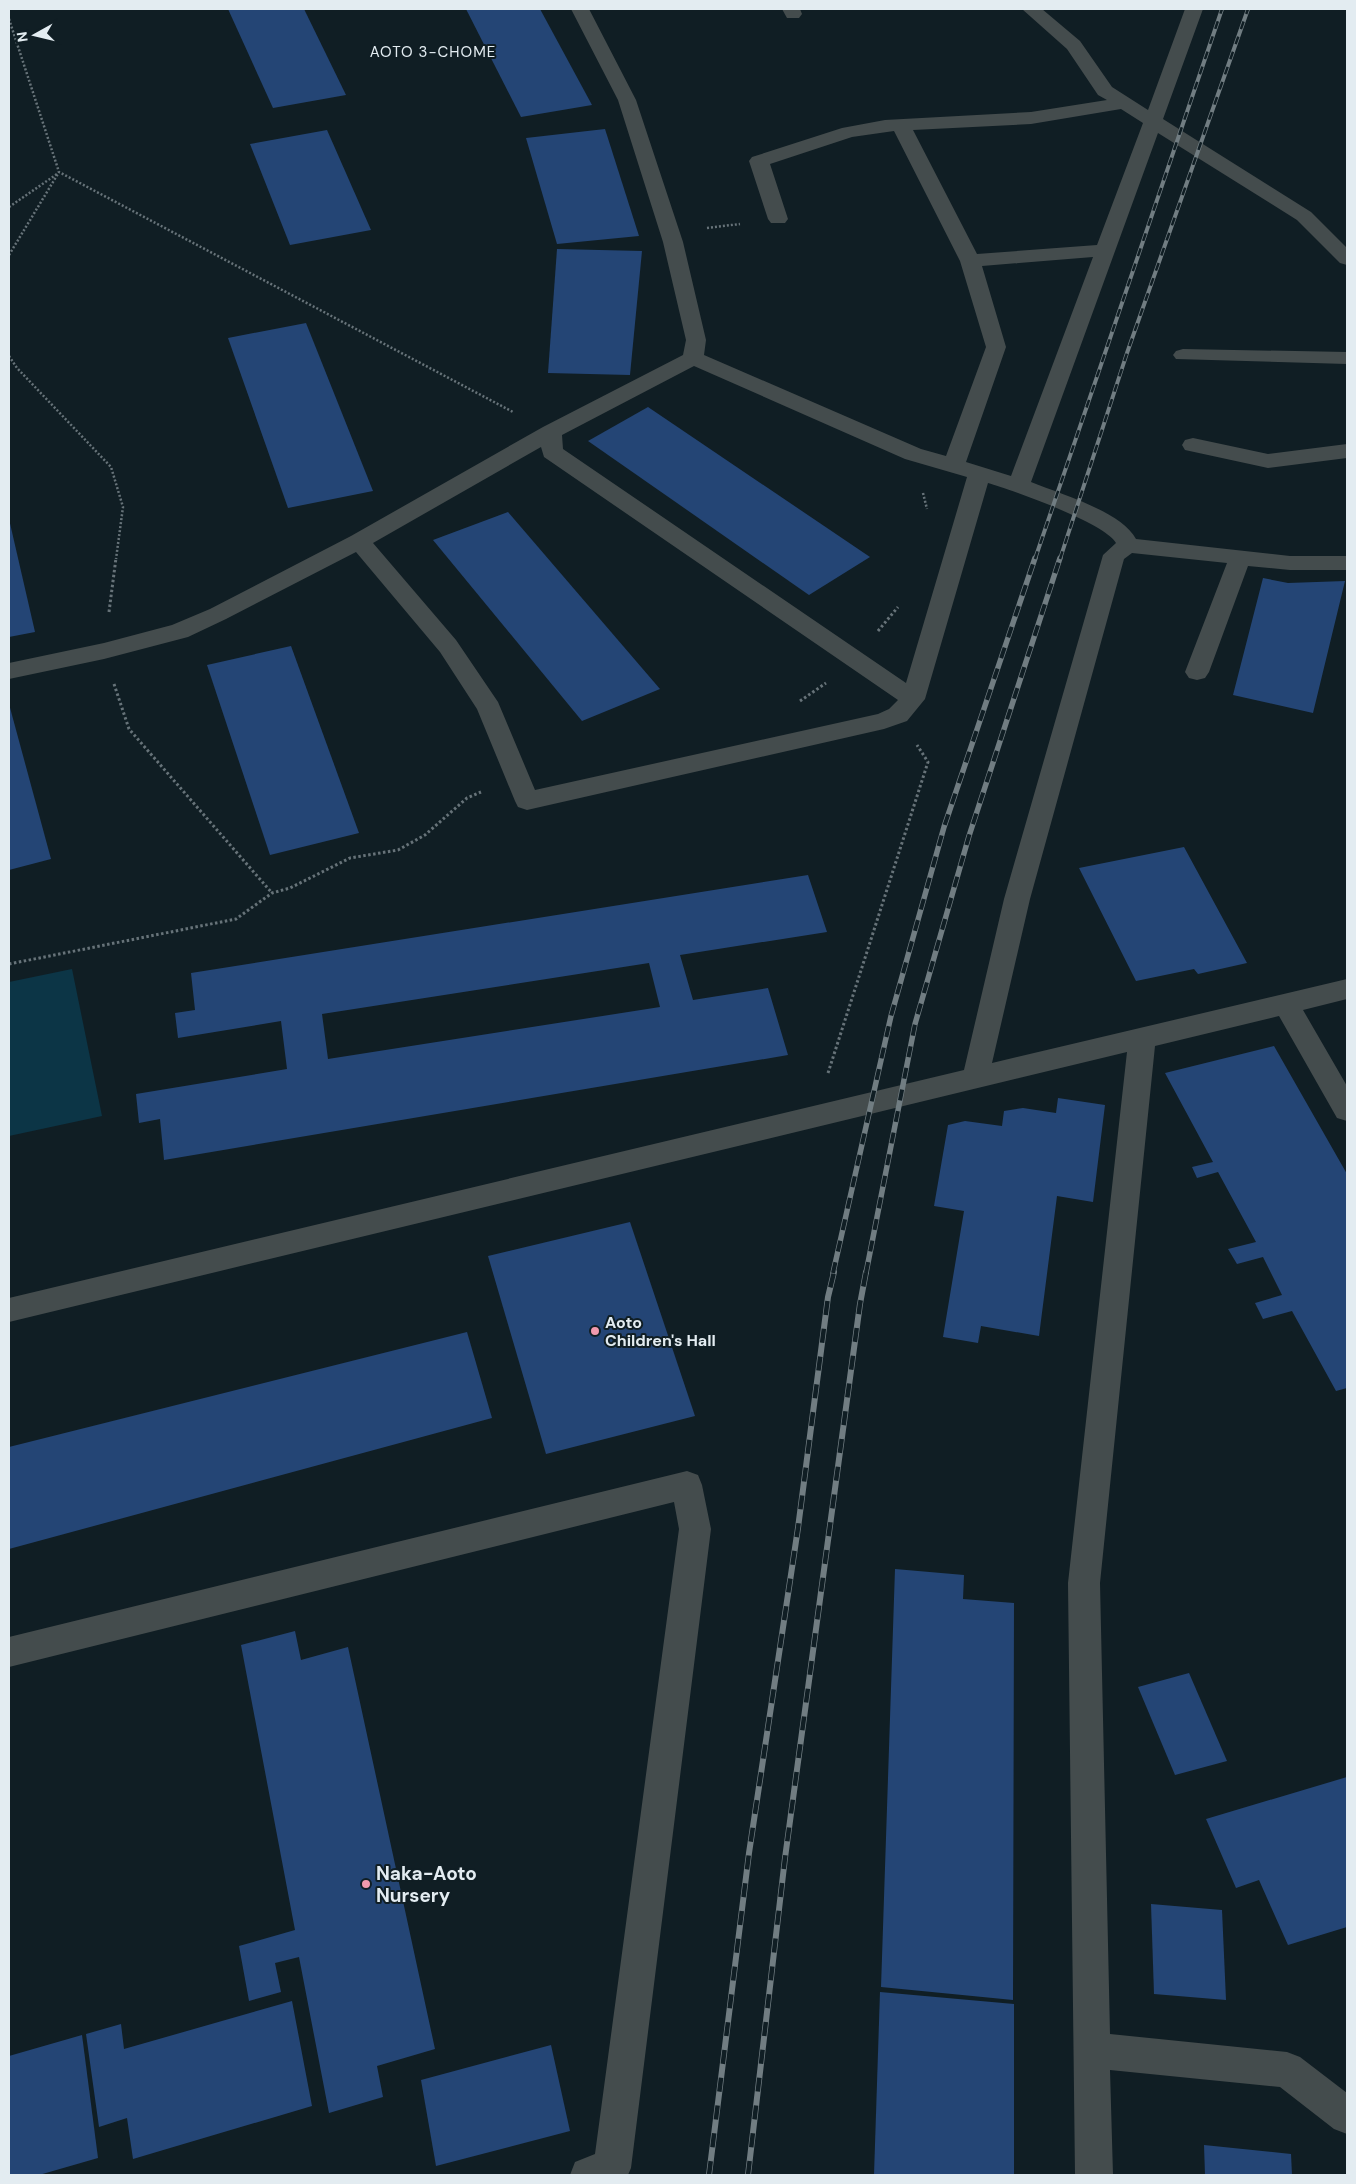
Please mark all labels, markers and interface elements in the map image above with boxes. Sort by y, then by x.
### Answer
north arrow [10,10,60,60]
text: N [13,30,32,43]
district label: AOTO 3-CHOME [370,42,496,62]
place label: Aoto Children's Hall [605,1312,716,1351]
marker: Aoto Children's Hall [589,1325,601,1337]
place label: Naka-Aoto Nursery [376,1861,477,1908]
marker: Naka-Aoto Nursery [360,1878,372,1890]

